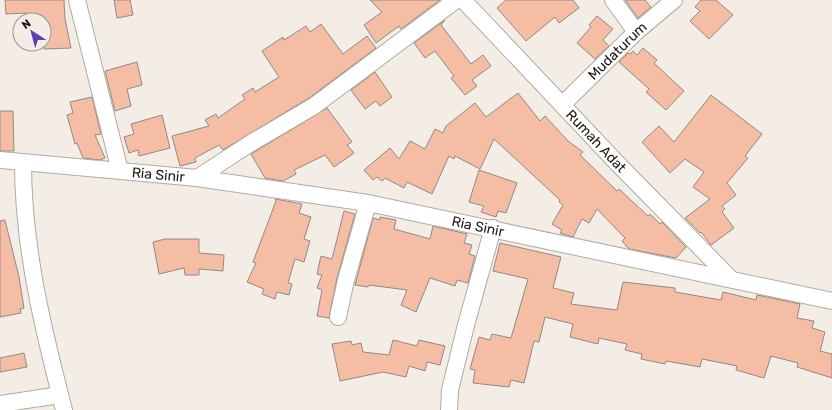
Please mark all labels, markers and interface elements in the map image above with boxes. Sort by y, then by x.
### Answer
north arrow [12,12,52,52]
text: N [19,17,34,32]
street label: Mudaturum [585,19,650,84]
street label: Rumah Adat [562,106,630,177]
street label: Ria Sinir [131,164,186,186]
street label: Ria Sinir [450,213,506,241]

